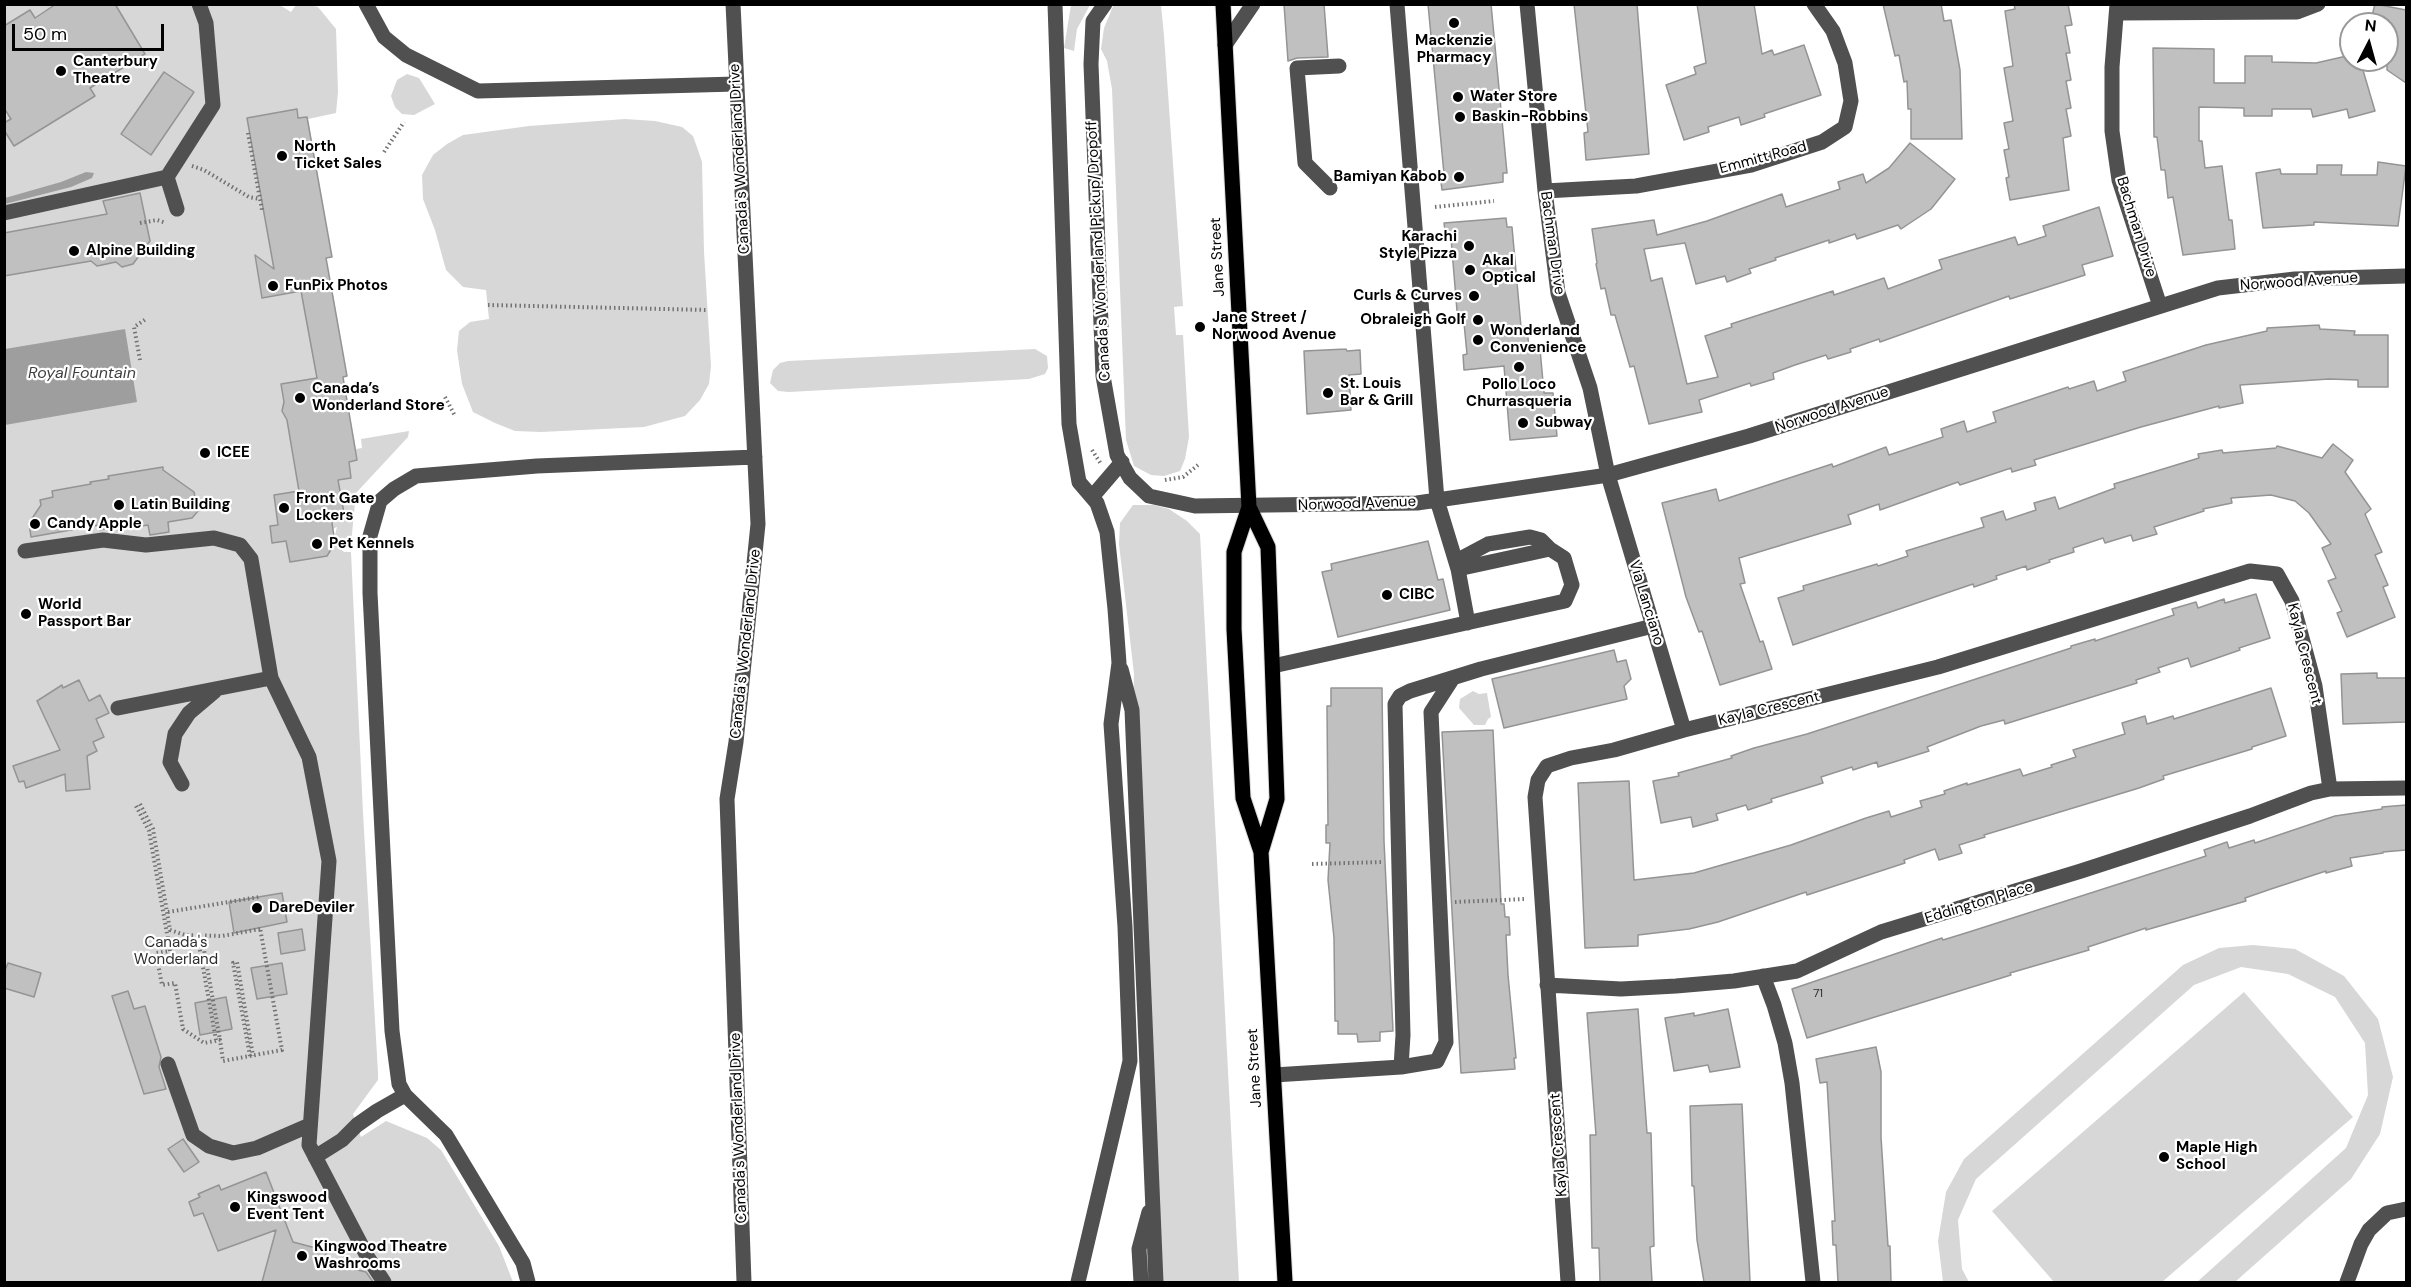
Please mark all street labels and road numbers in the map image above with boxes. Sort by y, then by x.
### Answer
street label: Canada's Wonderland Drive [726,63,754,255]
street label: Canada's Wonderland Pickup/Dropoff [1083,120,1115,382]
street label: Emmitt Road [1717,138,1809,178]
street label: Bachman Drive [2112,175,2160,279]
street label: Bachman Drive [1536,190,1568,296]
street label: Jane Street [1207,217,1229,297]
street label: Norwood Avenue [2239,269,2359,295]
street label: Norwood Avenue [1773,383,1891,437]
street label: Norwood Avenue [1298,493,1416,515]
street label: Canada's Wonderland Drive [727,548,765,740]
street label: Via Lanciano [1624,558,1668,648]
street label: Kayla Crescent [2283,601,2325,707]
street label: Kayla Crescent [1716,688,1822,730]
street label: Eddington Place [1923,878,2035,928]
street label: Jane Street [1244,1028,1266,1108]
street label: Canada's Wonderland Drive [727,1032,751,1224]
street label: Kayla Crescent [1546,1093,1572,1197]

